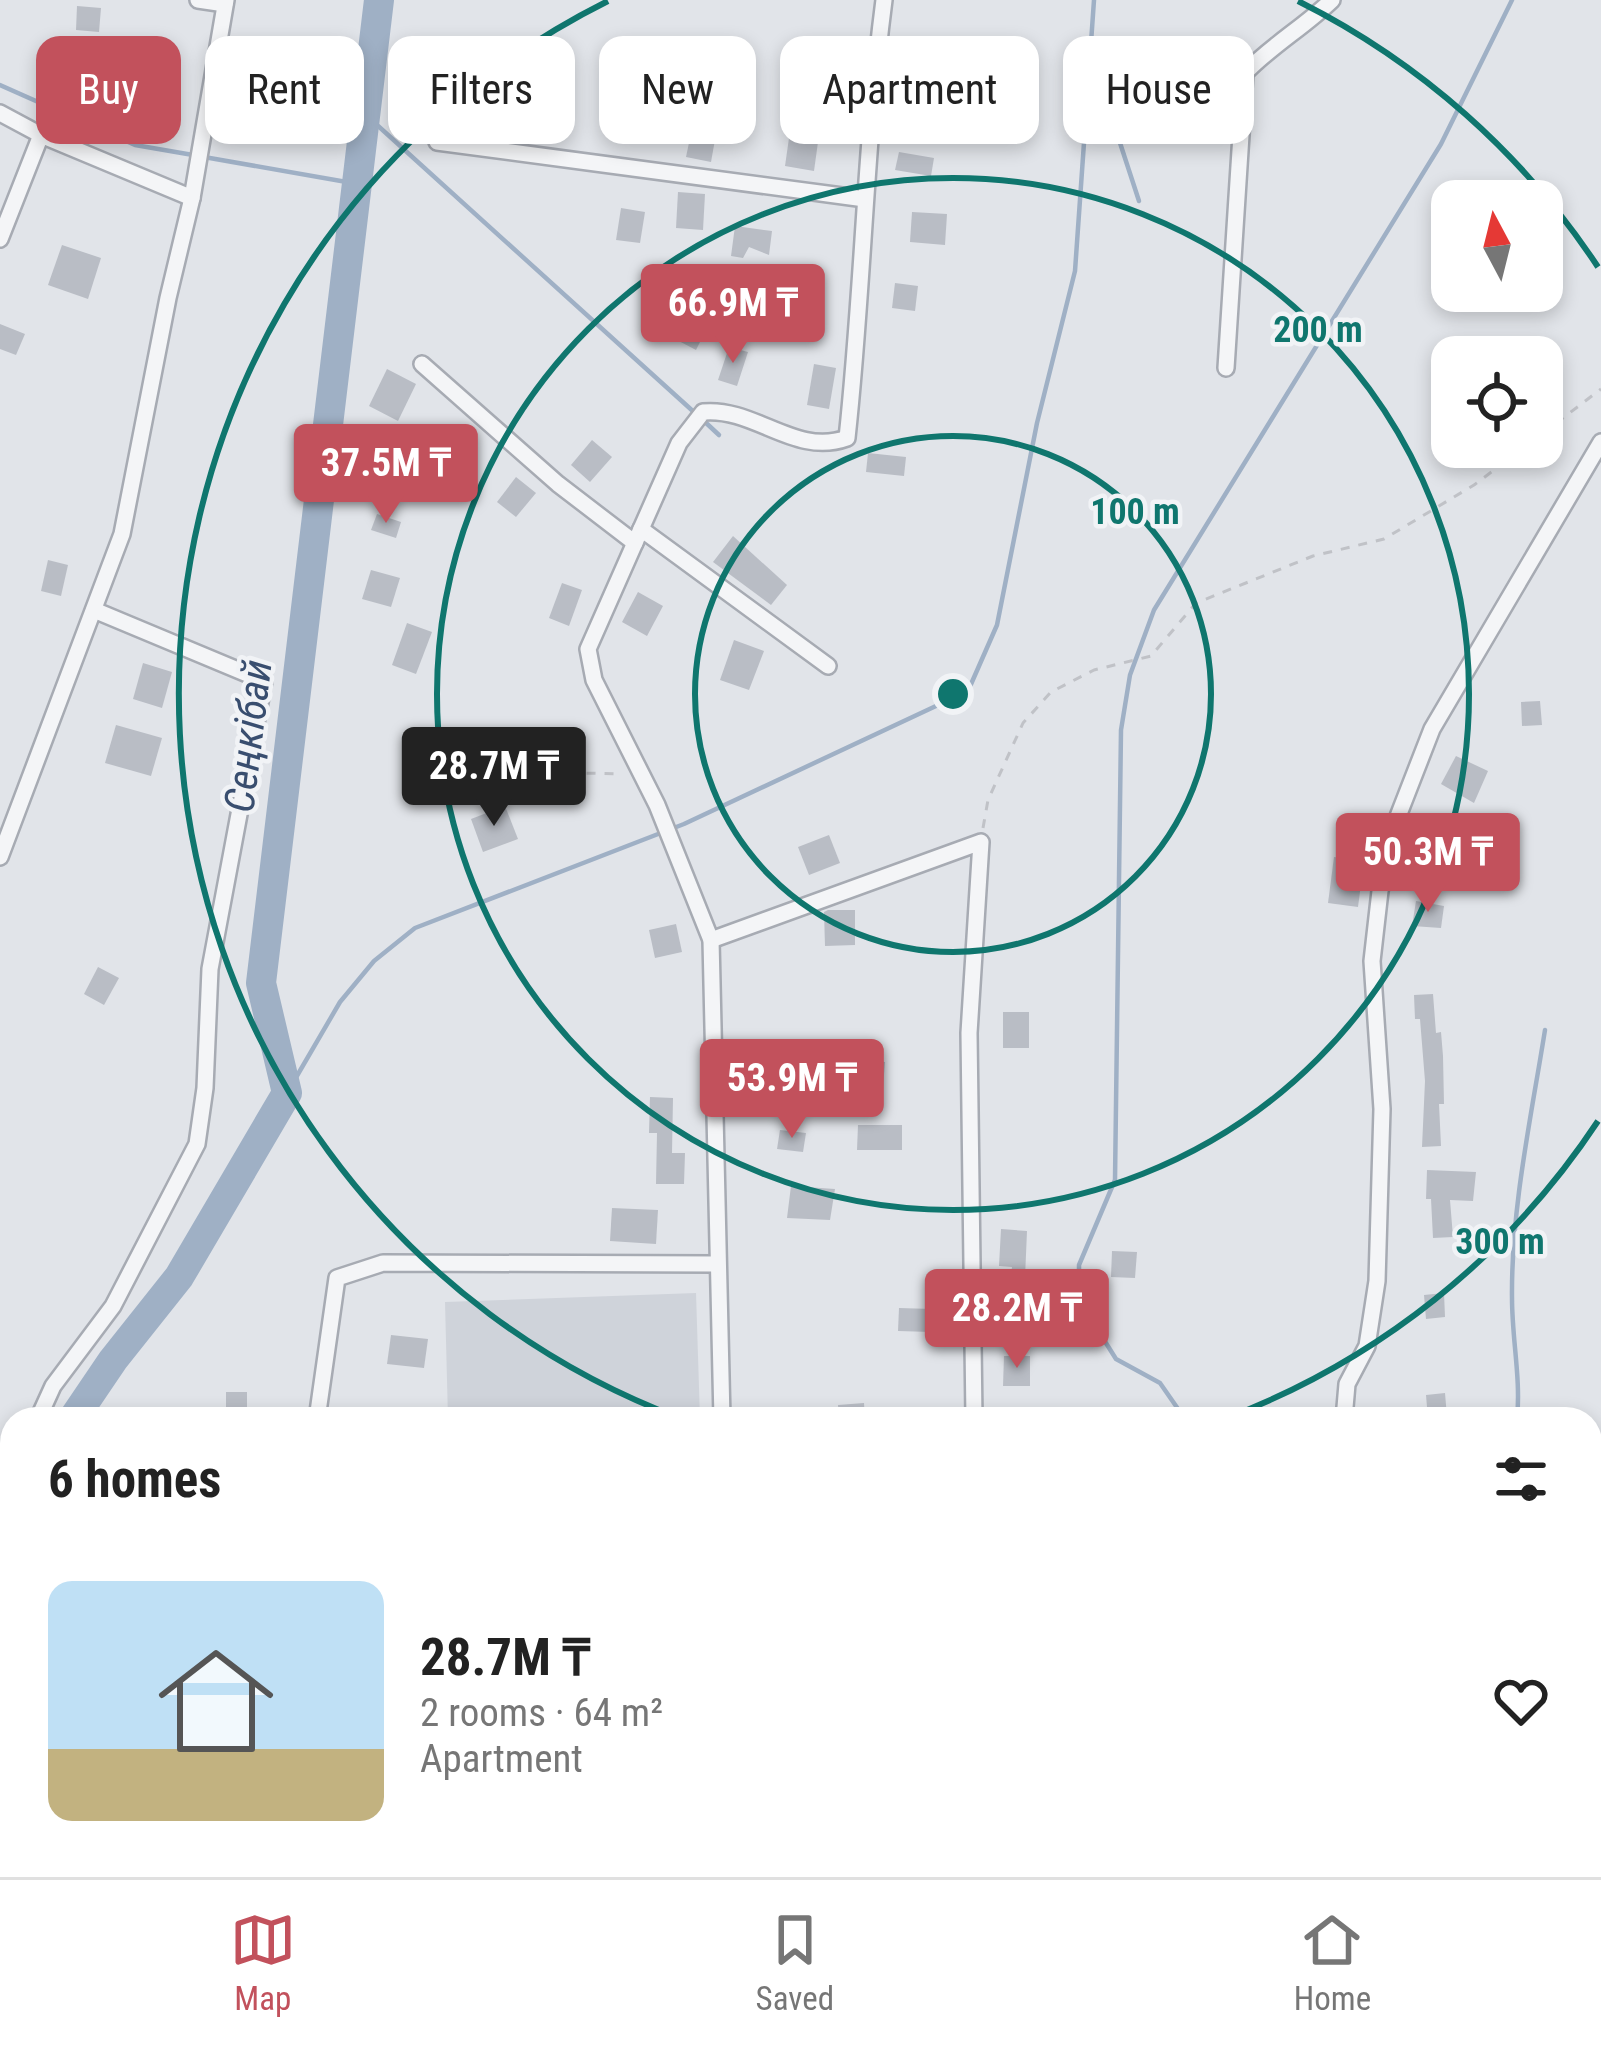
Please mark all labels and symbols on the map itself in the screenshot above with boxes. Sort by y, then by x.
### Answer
north arrow [1431,180,1563,312]
pin: 66.9M ₸ [622,264,844,366]
text: 200 m [1273,309,1363,351]
pin: 37.5M ₸ [275,424,497,526]
text: 100 m [1090,491,1180,533]
water label: Сеңкібай [214,657,282,815]
centre of rings [932,673,974,715]
pin: 28.7M ₸ [383,727,605,829]
pin: 50.3M ₸ [1317,813,1539,915]
pin: 53.9M ₸ [681,1039,903,1141]
text: 300 m [1455,1221,1545,1263]
pin: 28.2M ₸ [906,1269,1128,1371]

